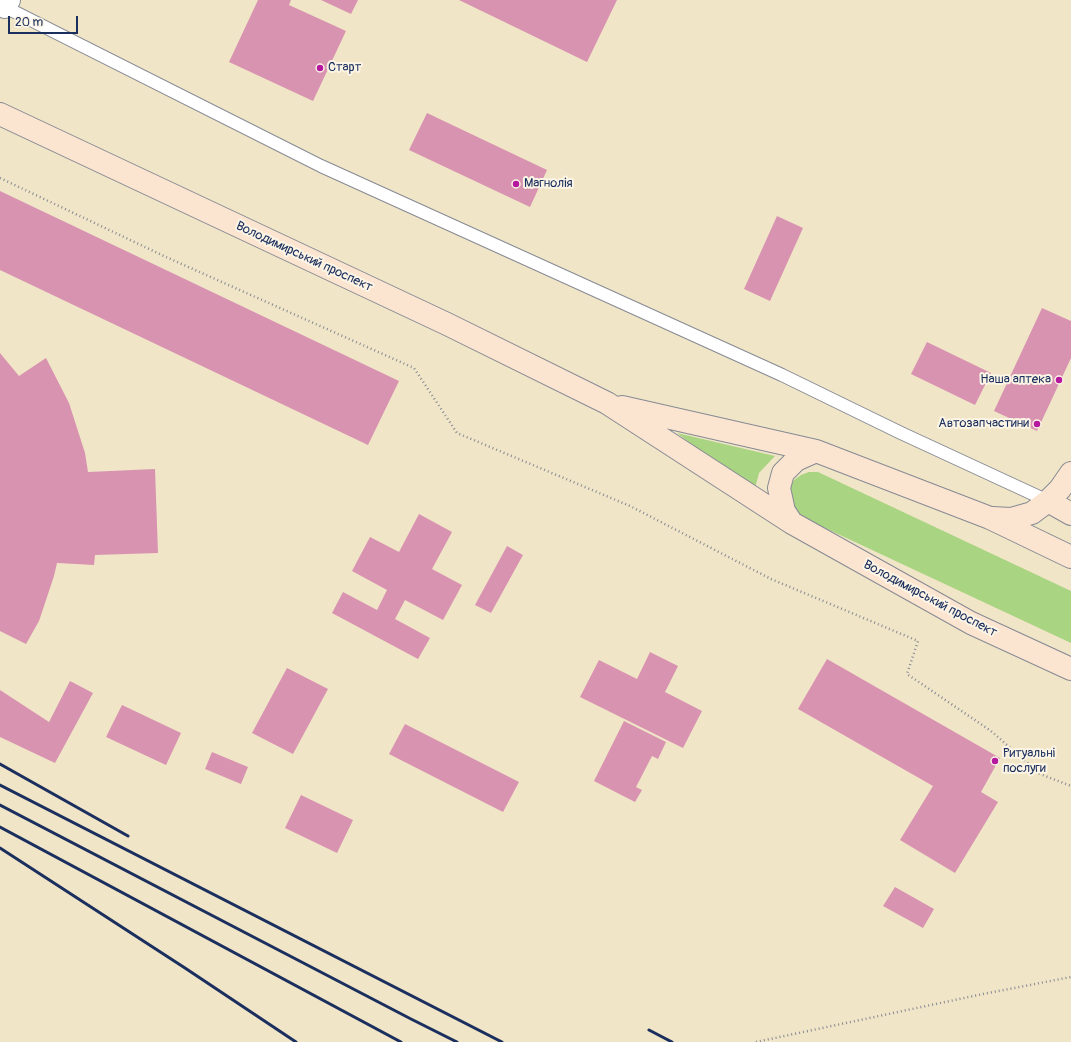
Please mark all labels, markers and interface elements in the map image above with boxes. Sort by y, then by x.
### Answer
scale bar [10,8,80,34]
text: 20 m [15,15,43,30]
place label: Старт [328,60,361,76]
marker: Старт [315,63,325,73]
place label: Магнолія [524,176,573,192]
marker: Магнолія [511,179,521,189]
street label: Володимирський проспект [233,218,375,296]
place label: Наша аптека [980,372,1051,388]
marker: Наша аптека [1054,375,1064,385]
place label: Автозапчастини [938,416,1029,432]
marker: Автозапчастини [1032,419,1042,429]
street label: Володимирський проспект [861,557,999,641]
place label: Ритуальні послуги [1003,746,1055,777]
marker: Ритуальні послуги [990,756,1000,766]

